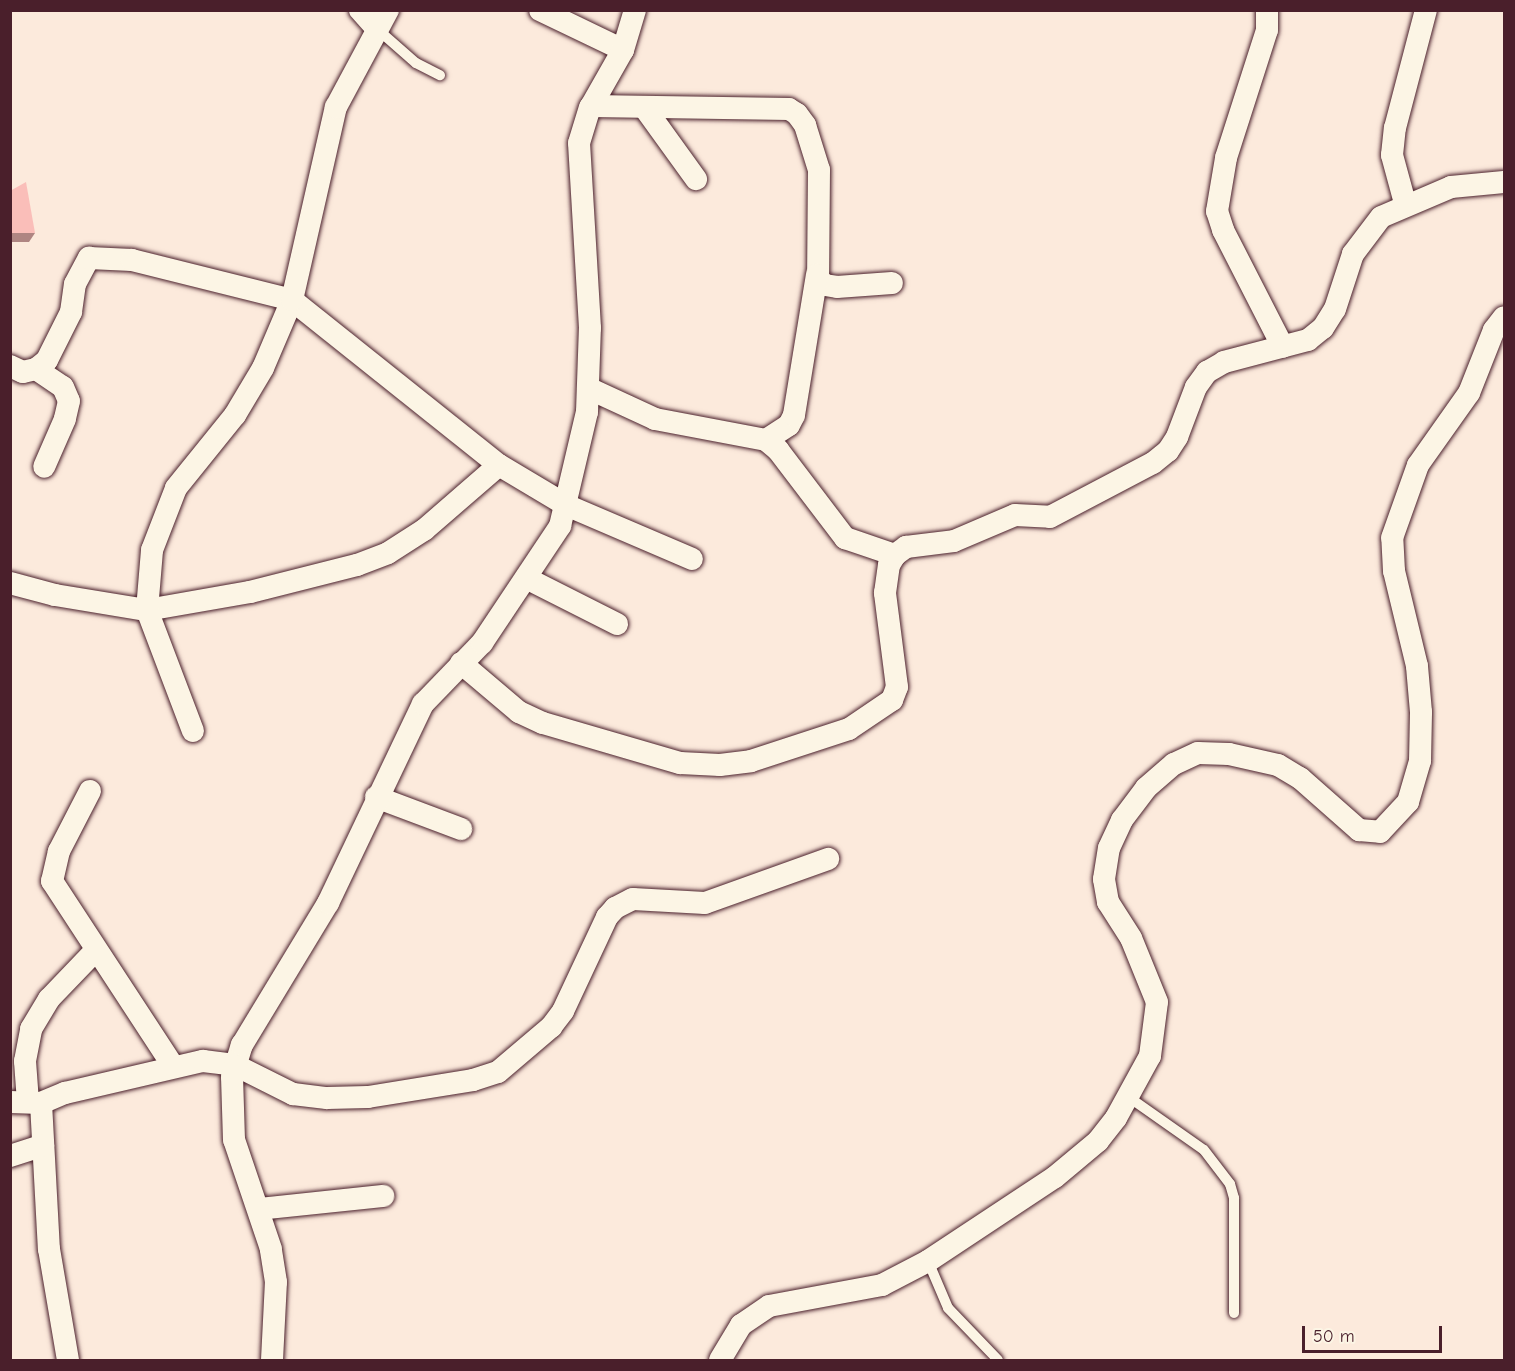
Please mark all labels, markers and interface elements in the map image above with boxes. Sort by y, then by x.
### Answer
scale bar [1305,1314,1444,1352]
text: 50 m [1313,1326,1355,1347]

